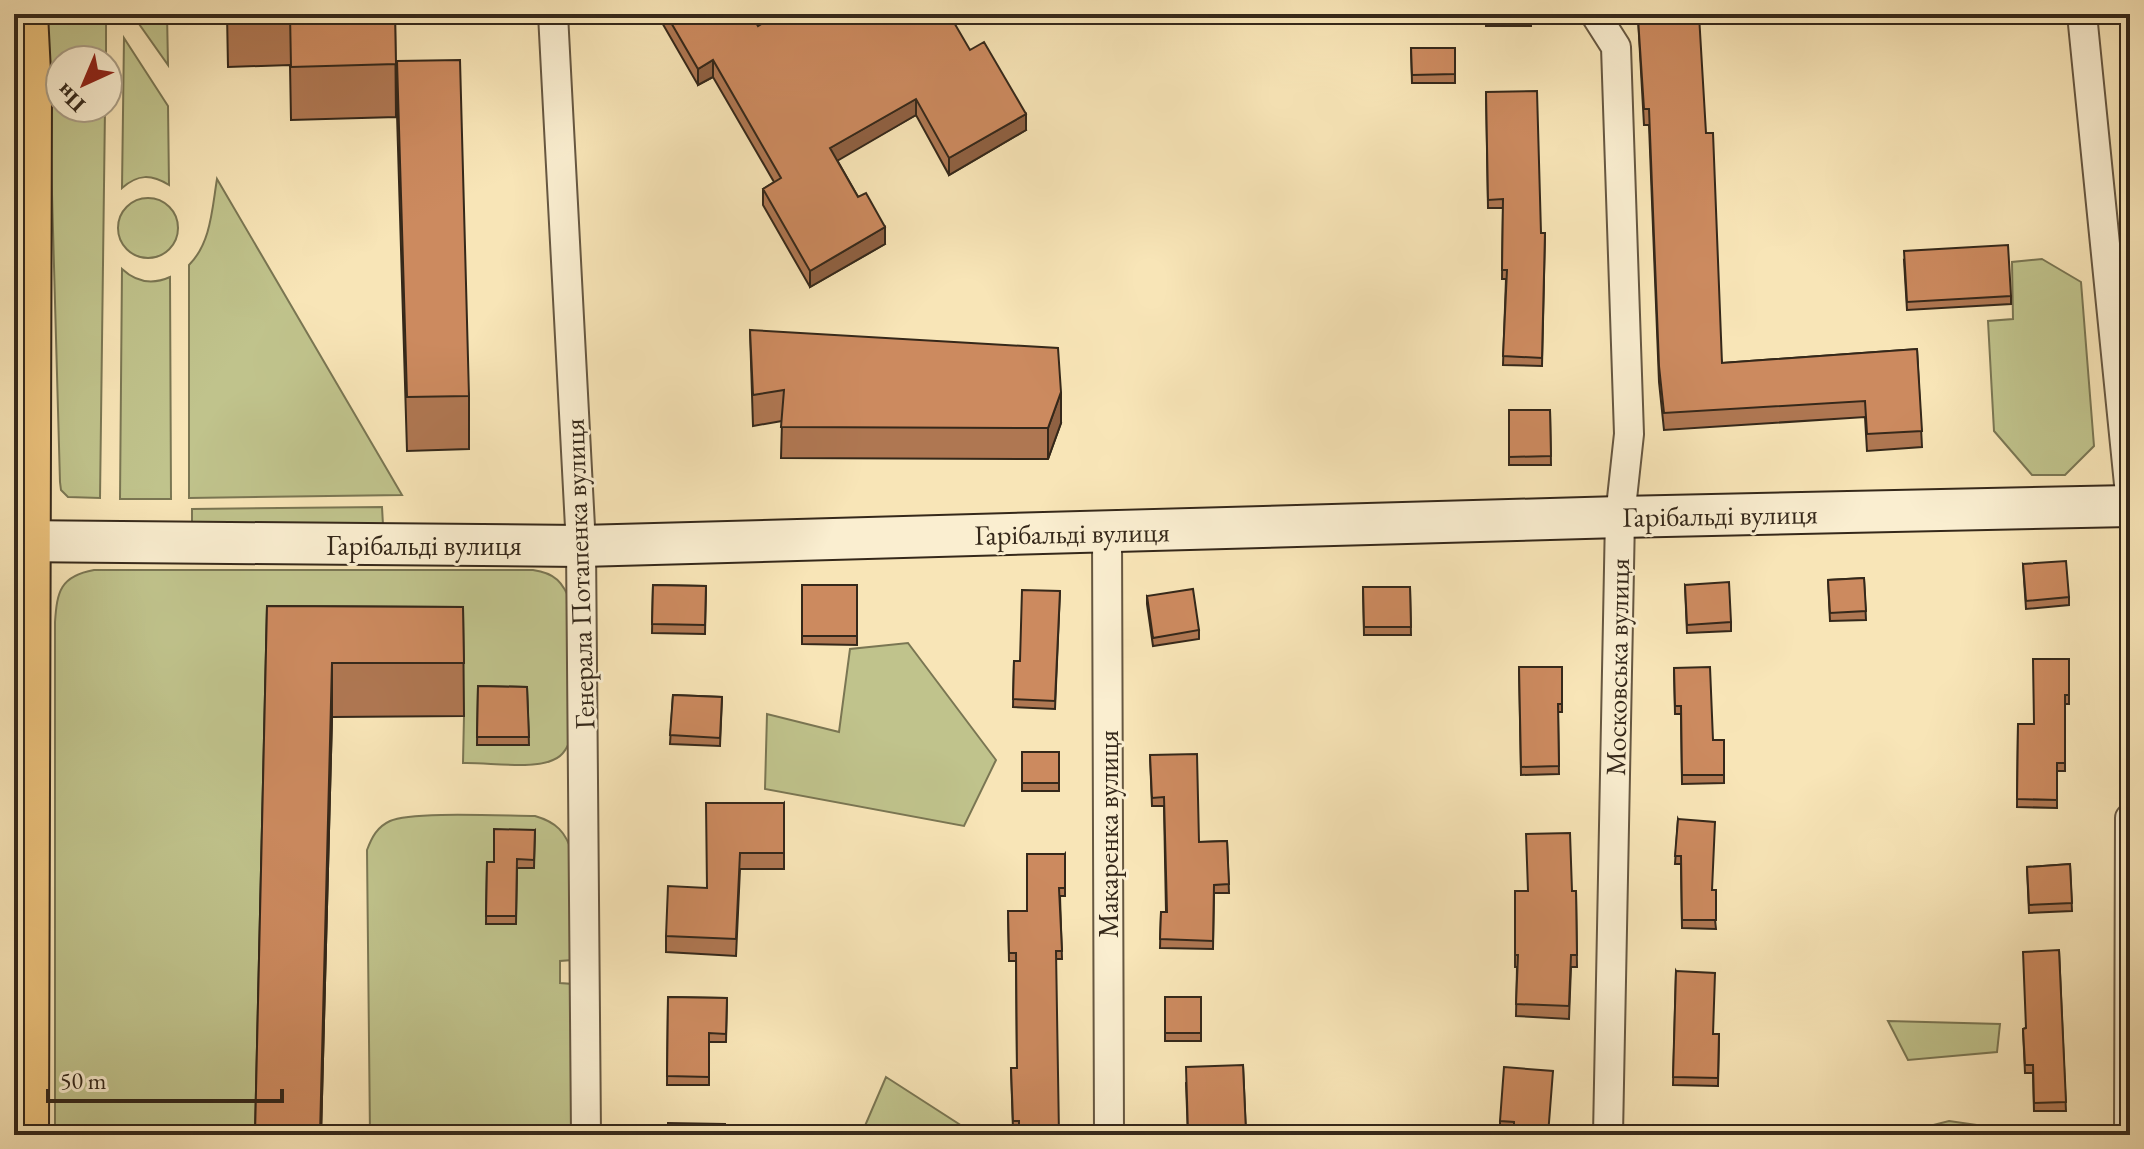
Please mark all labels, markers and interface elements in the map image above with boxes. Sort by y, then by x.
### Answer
north arrow [44,44,124,124]
text: Пн [49,77,91,119]
street label: Генерала Потапенка вулиця [556,418,602,730]
street label: Гарібальді вулиця [1622,495,1818,535]
street label: Гарібальді вулиця [974,513,1170,553]
street label: Гарібальді вулиця [326,527,522,563]
street label: Московська вулиця [1597,558,1637,776]
street label: Макаренка вулиця [1090,730,1126,938]
scale bar [48,1053,282,1103]
text: 50 m [60,1065,107,1096]

